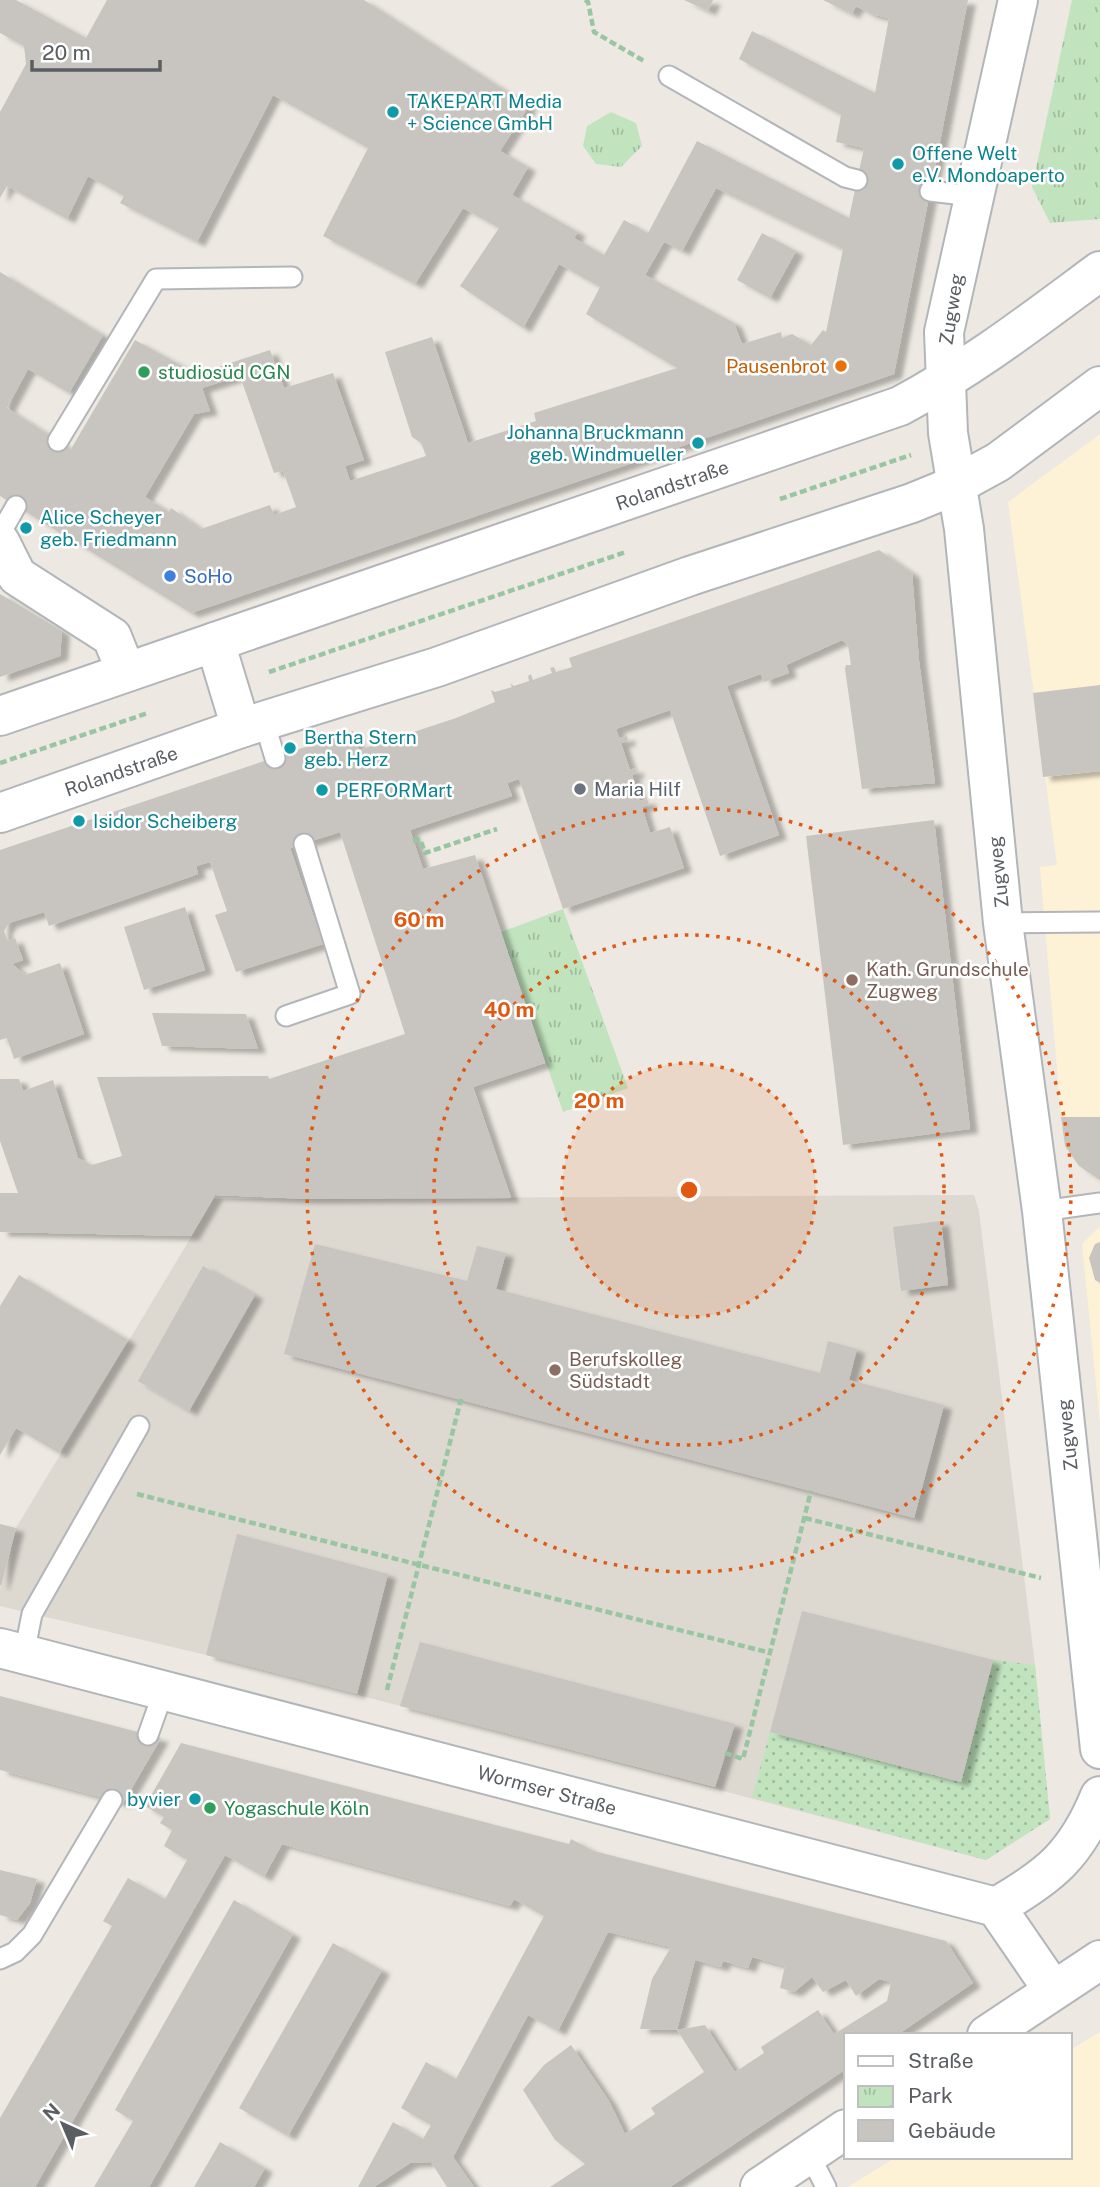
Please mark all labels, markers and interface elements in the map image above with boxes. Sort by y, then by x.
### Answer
scale bar [32,28,159,72]
text: 20 m [42,40,91,65]
place label: TAKEPART Media + Science GmbH [407,90,562,134]
marker: TAKEPART Media + Science GmbH [385,104,401,120]
place label: Offene Welt e.V. Mondoaperto [912,142,1065,186]
marker: Offene Welt e.V. Mondoaperto [890,156,906,172]
street label: Zugweg [935,272,968,346]
place label: Pausenbrot [726,355,827,377]
marker: Pausenbrot [833,358,849,374]
place label: studiosüd CGN [158,361,291,383]
marker: studiosüd CGN [136,364,152,380]
place label: Johanna Bruckmann geb. Windmueller [507,421,684,465]
marker: Johanna Bruckmann geb. Windmueller [690,435,706,451]
street label: Rolandstraße [613,455,731,515]
place label: Alice Scheyer geb. Friedmann [40,506,177,550]
marker: Alice Scheyer geb. Friedmann [18,520,34,536]
place label: SoHo [184,565,233,587]
marker: SoHo [162,568,178,584]
place label: Bertha Stern geb. Herz [304,726,417,770]
marker: Bertha Stern geb. Herz [282,740,298,756]
street label: Rolandstraße [62,741,180,801]
place label: Maria Hilf [594,778,681,800]
place label: PERFORMart [336,779,453,801]
marker: Maria Hilf [572,781,588,797]
marker: PERFORMart [314,782,330,798]
place label: Isidor Scheiberg [93,810,238,832]
marker: Isidor Scheiberg [71,813,87,829]
street label: Zugweg [983,835,1013,909]
text: 60 m [394,907,444,932]
place label: Kath. Grundschule Zugweg [866,958,1029,1002]
marker: Kath. Grundschule Zugweg [844,972,860,988]
text: 40 m [484,997,534,1022]
text: 20 m [574,1088,624,1113]
centre of rings [677,1178,701,1202]
place label: Berufskolleg Südstadt [569,1348,682,1392]
marker: Berufskolleg Südstadt [547,1362,563,1378]
street label: Zugweg [1052,1398,1082,1472]
street label: Wormser Straße [475,1761,619,1819]
place label: byvier [127,1788,181,1810]
marker: byvier [187,1791,203,1807]
place label: Yogaschule Köln [224,1797,369,1819]
marker: Yogaschule Köln [202,1800,218,1816]
legend [844,2033,1072,2159]
text: Straße [908,2048,974,2073]
text: Park [908,2083,953,2108]
north arrow [28,2089,98,2159]
text: N [38,2099,64,2125]
text: Gebäude [908,2118,996,2143]

